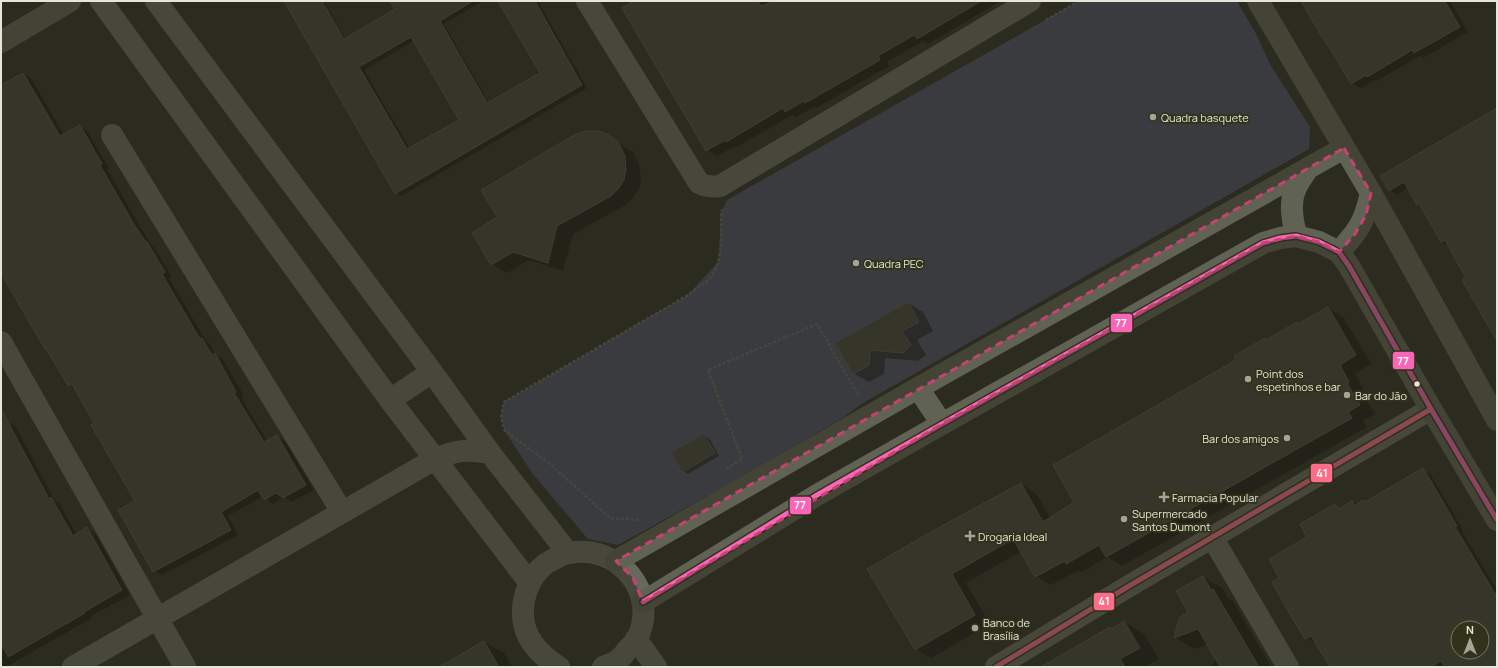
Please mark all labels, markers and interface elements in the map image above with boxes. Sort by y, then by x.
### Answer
place label: Quadra basquete [1161,110,1249,125]
marker: Quadra basquete [1148,112,1158,122]
place label: Quadra PEC [864,256,924,271]
marker: Quadra PEC [851,258,861,268]
line badge: 77 [1110,313,1133,333]
text: 77 [1115,315,1127,330]
line badge: 77 [1392,351,1415,370]
text: 77 [1397,353,1409,368]
place label: Point dos espetinhos e bar [1256,366,1341,394]
marker: Point dos espetinhos e bar [1243,374,1253,384]
unlabelled marker [1412,379,1422,389]
place label: Bar do Jão [1355,388,1407,403]
marker: Bar do Jão [1342,390,1352,400]
place label: Bar dos amigos [1202,431,1279,446]
marker: Bar dos amigos [1282,433,1292,443]
line badge: 41 [1310,463,1333,483]
text: 41 [1316,465,1328,480]
place label: Farmacia Popular [1172,490,1258,505]
marker: Farmacia Popular [1159,492,1169,502]
line badge: 77 [789,496,812,515]
text: 77 [794,497,806,512]
place label: Supermercado Santos Dumont [1132,506,1211,534]
marker: Supermercado Santos Dumont [1119,514,1129,524]
place label: Drogaria Ideal [978,529,1047,544]
marker: Drogaria Ideal [965,531,975,541]
line badge: 41 [1093,592,1115,611]
text: 41 [1098,593,1110,608]
place label: Banco de Brasília [983,615,1030,643]
north arrow [1450,620,1490,660]
text: N [1466,622,1474,637]
marker: Banco de Brasília [970,623,980,633]

